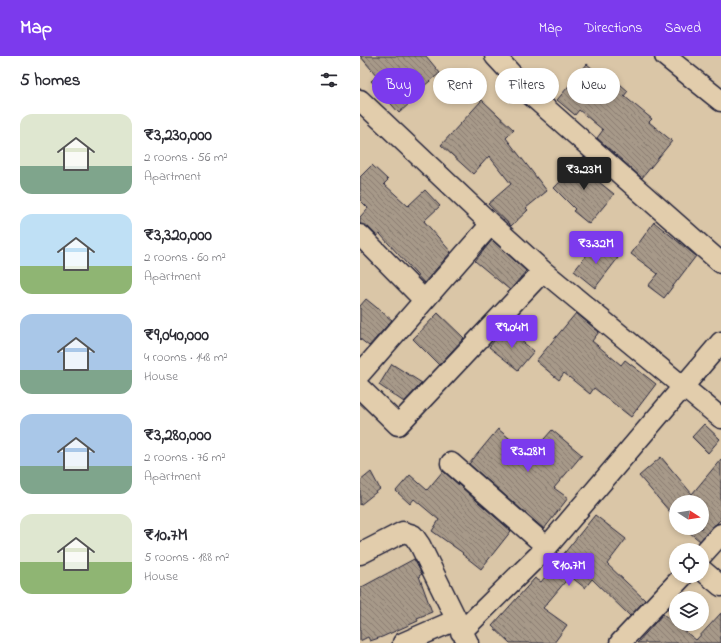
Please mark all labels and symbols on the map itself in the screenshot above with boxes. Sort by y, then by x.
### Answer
pin: ₹3.23M [551,157,617,191]
pin: ₹3.32M [563,231,629,265]
pin: ₹9.04M [479,315,545,349]
pin: ₹3.28M [495,439,561,473]
north arrow [669,495,709,535]
pin: ₹10.7M [536,553,602,587]

